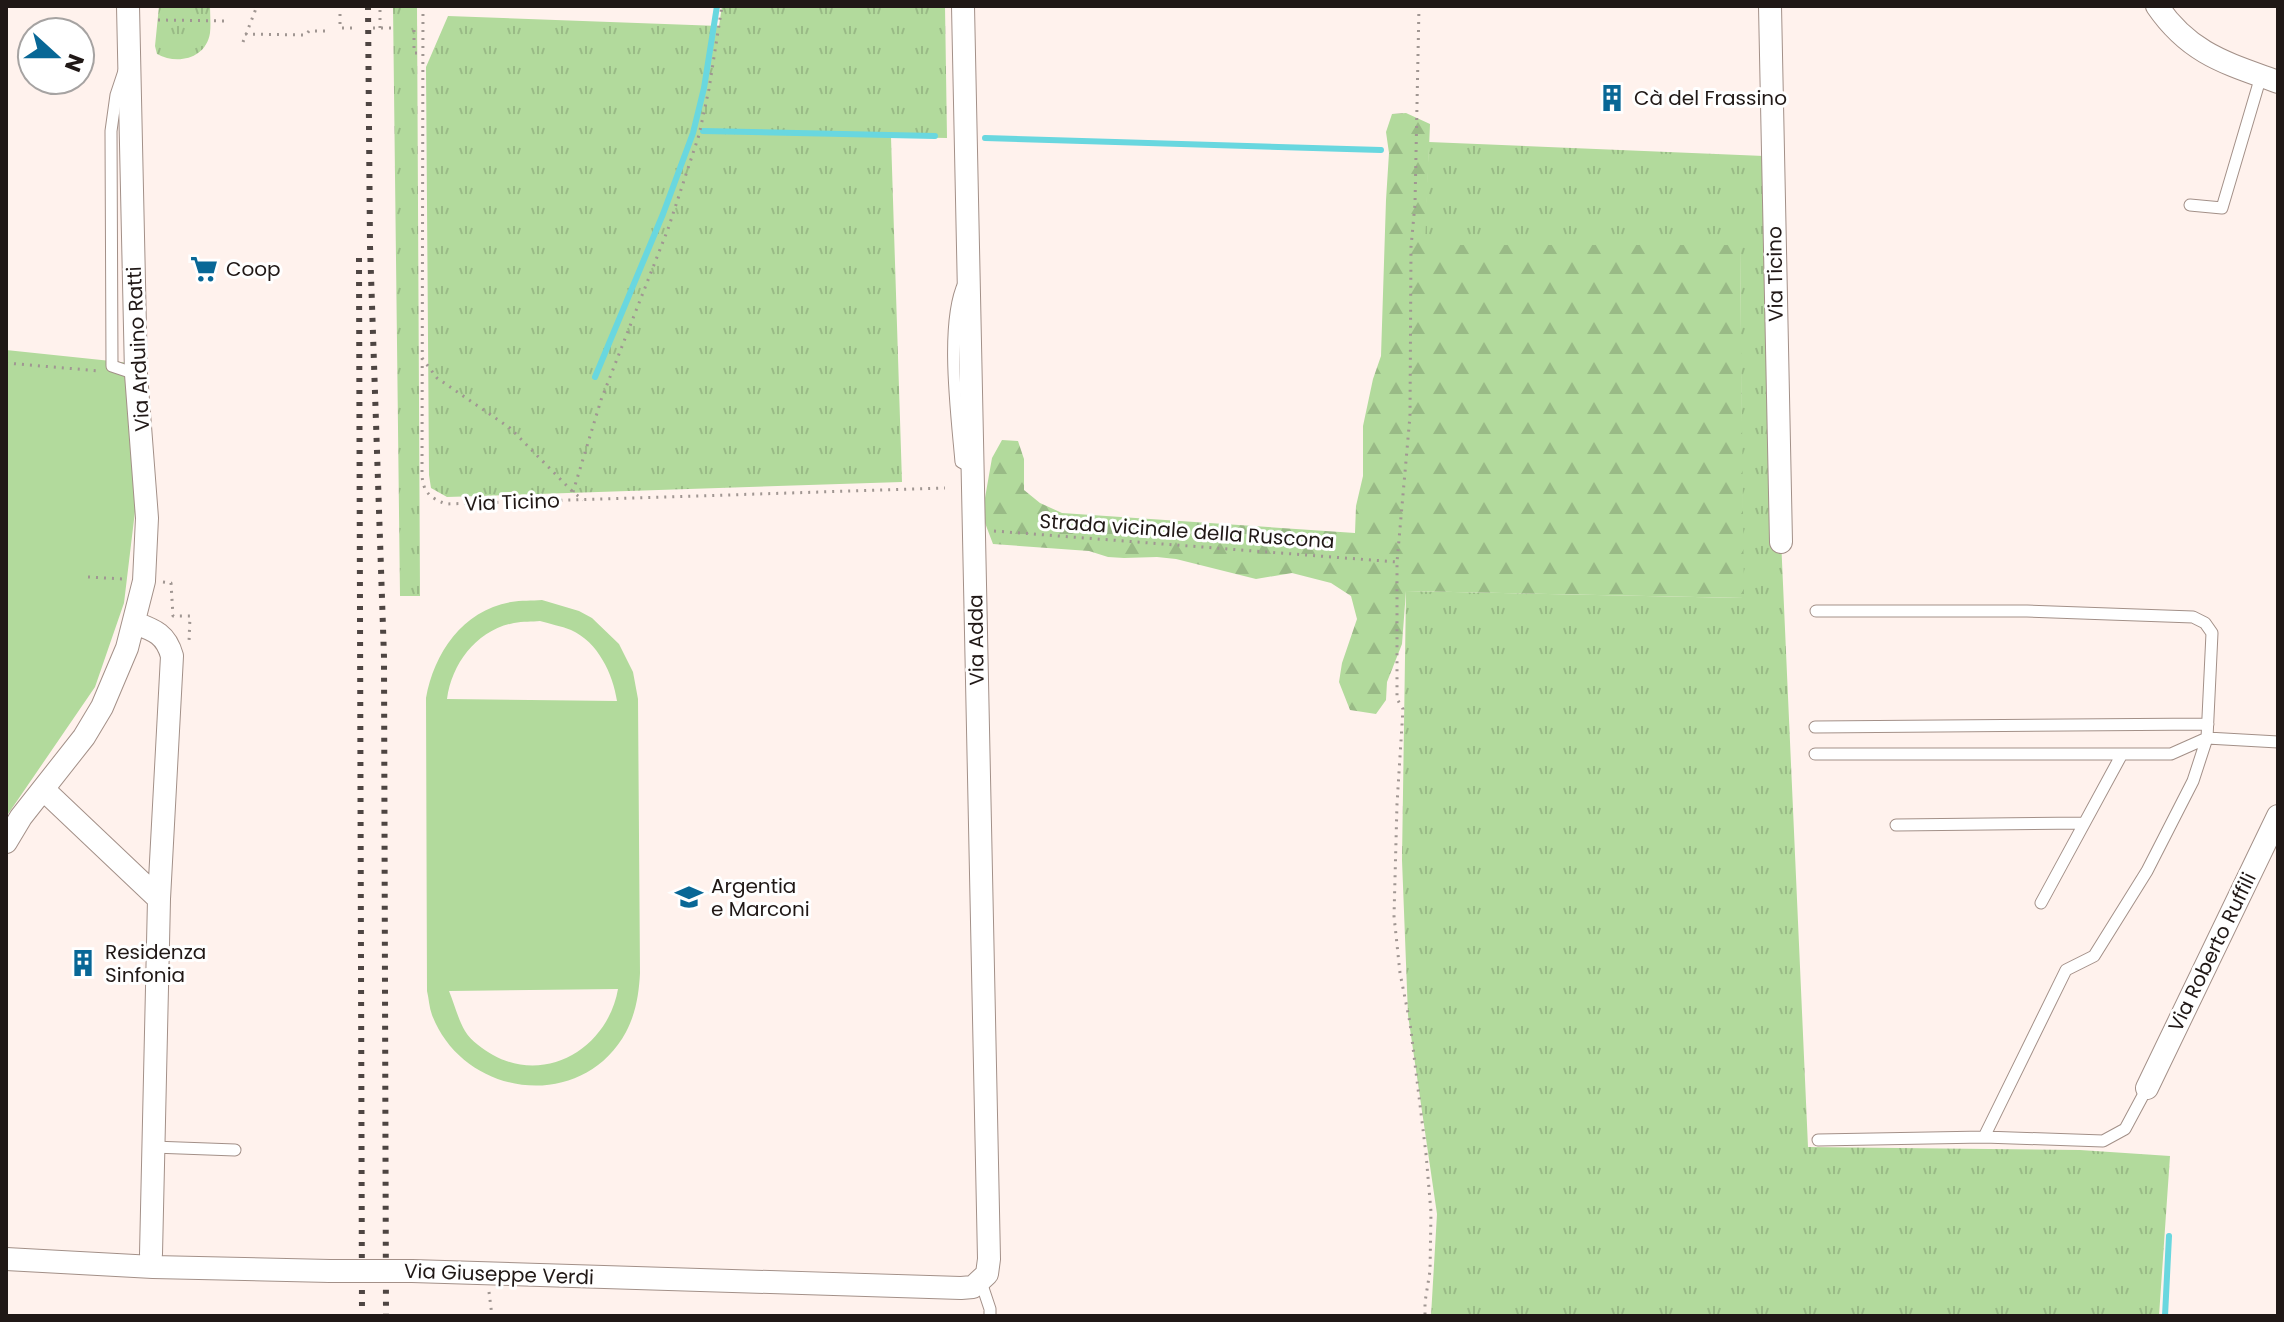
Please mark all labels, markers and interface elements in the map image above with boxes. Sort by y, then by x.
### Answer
north arrow [16,16,96,96]
text: N [57,50,92,76]
building icon: Cà del Frassino [1597,83,1627,113]
place label: Cà del Frassino [1634,84,1787,112]
street label: Via Ticino [1760,226,1790,322]
supermarket icon: Coop [189,254,219,284]
place label: Coop [226,255,281,283]
street label: Via Arduino Ratti [120,266,156,432]
street label: Via Ticino [464,486,560,518]
street label: Strada vicinale della Ruscona [1038,507,1336,555]
street label: Via Adda [961,594,991,686]
street label: Via Roberto Ruffili [2161,868,2263,1036]
place label: Argentia e Marconi [711,872,810,923]
school or university icon: Argentia e Marconi [674,882,704,912]
place label: Residenza Sinfonia [105,938,206,989]
building icon: Residenza Sinfonia [68,948,98,978]
street label: Via Giuseppe Verdi [404,1257,594,1291]

